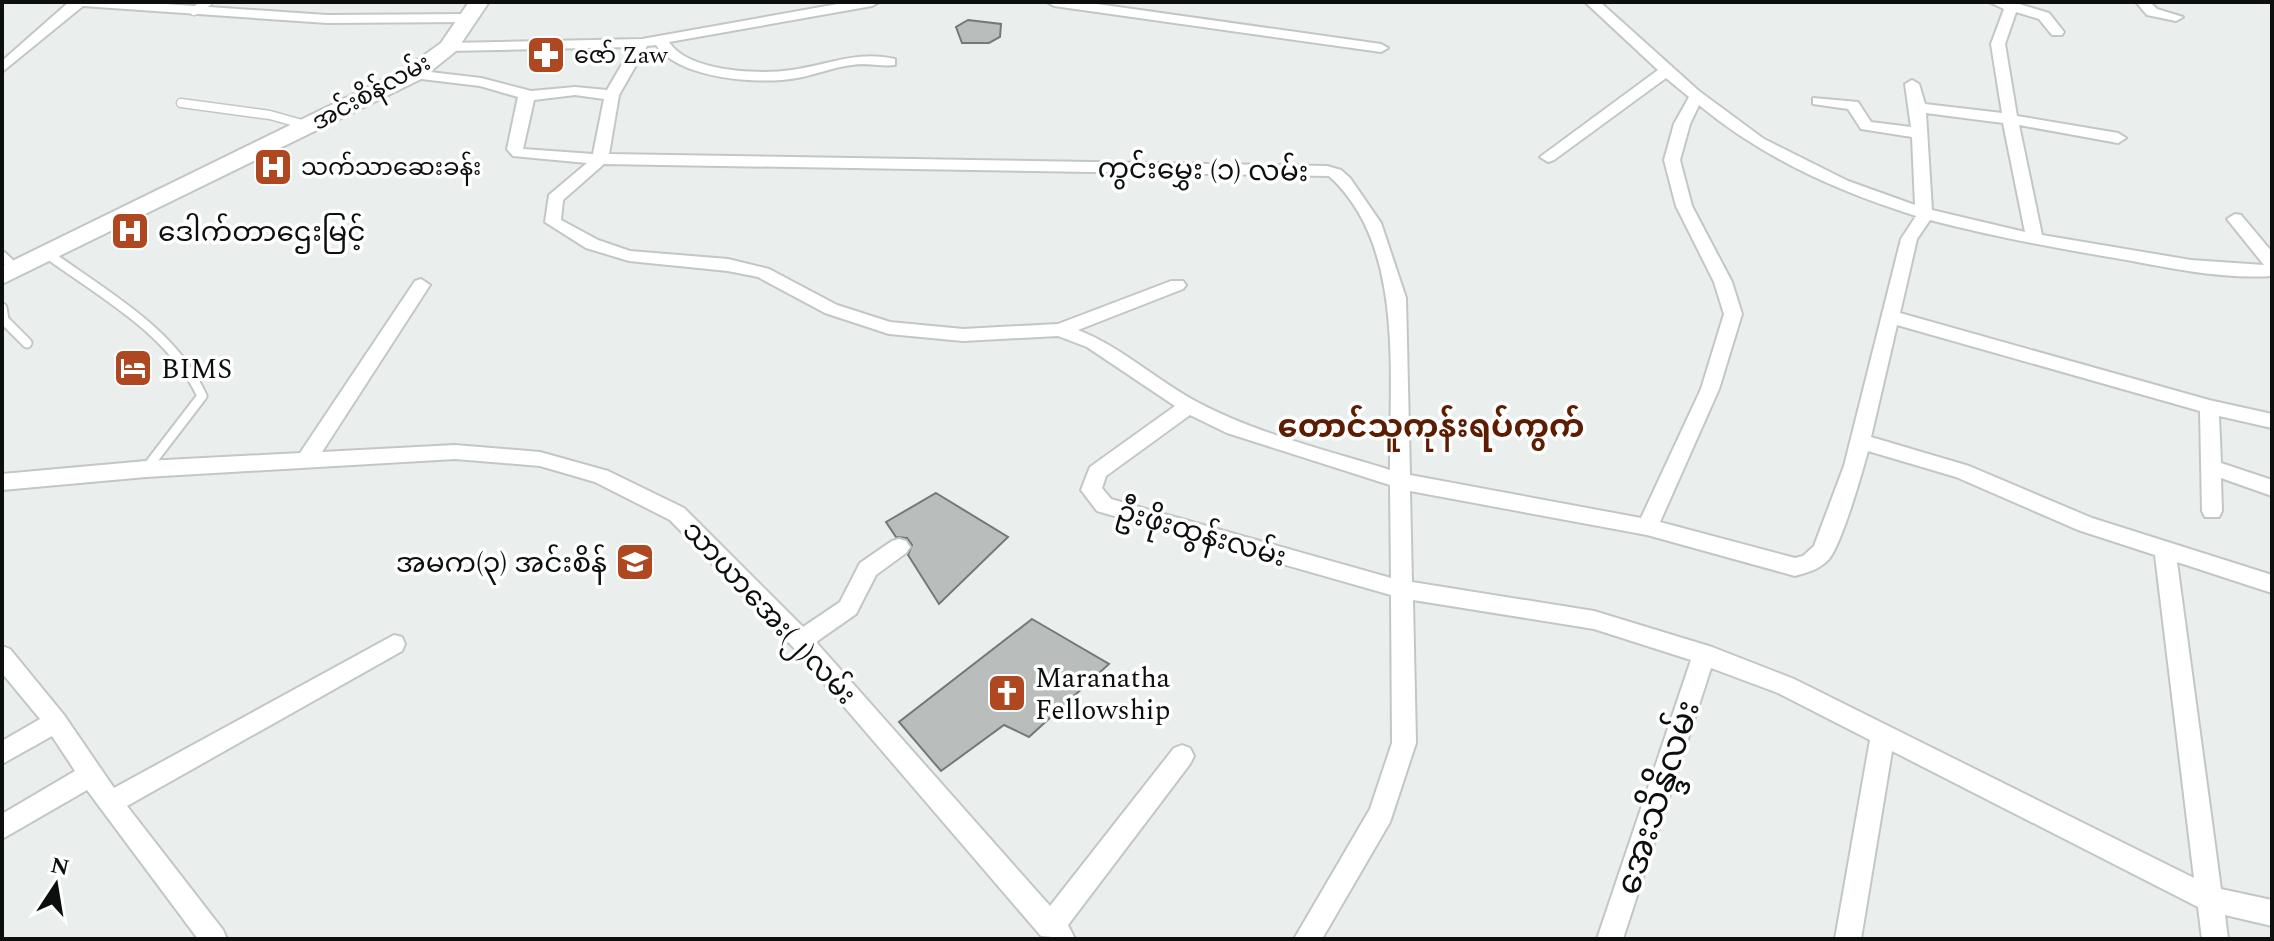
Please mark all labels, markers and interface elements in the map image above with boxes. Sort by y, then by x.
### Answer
pharmacy icon: ဇော် Zaw [525,34,567,76]
place label: ဇော် Zaw [574,38,668,74]
street label: အင်းစိန်လမ်း [305,45,437,140]
hospital icon: သက်သာဆေးခန်း [252,146,294,188]
street label: ကွင်းမွှေး (၁) လမ်း [1097,147,1309,194]
place label: သက်သာဆေးခန်း [301,150,481,186]
hospital icon: ဒေါက်တာဌေးမြင့် [109,210,151,252]
place label: ဒေါက်တာဌေးမြင့် [158,211,365,254]
hotel icon: BIMS [112,347,154,389]
place label: BIMS [161,348,232,391]
district label: တောင်သူကုန်းရပ်ကွက် [1277,403,1585,452]
street label: ဦးဖိုးထွန်းလမ်း [1112,490,1291,579]
street label: သာယာအေး(၂)လမ်း [672,511,866,715]
school or university icon: အမက(၃) အင်းစိန် [614,541,656,583]
place label: အမက(၃) အင်းစိန် [396,542,607,585]
place label: Maranatha Fellowship [1035,657,1171,732]
church icon: Maranatha Fellowship [986,672,1028,714]
street label: အေးသိန္ဒိလမ်း [1603,694,1716,902]
north arrow [16,845,96,925]
text: N [48,849,72,885]

